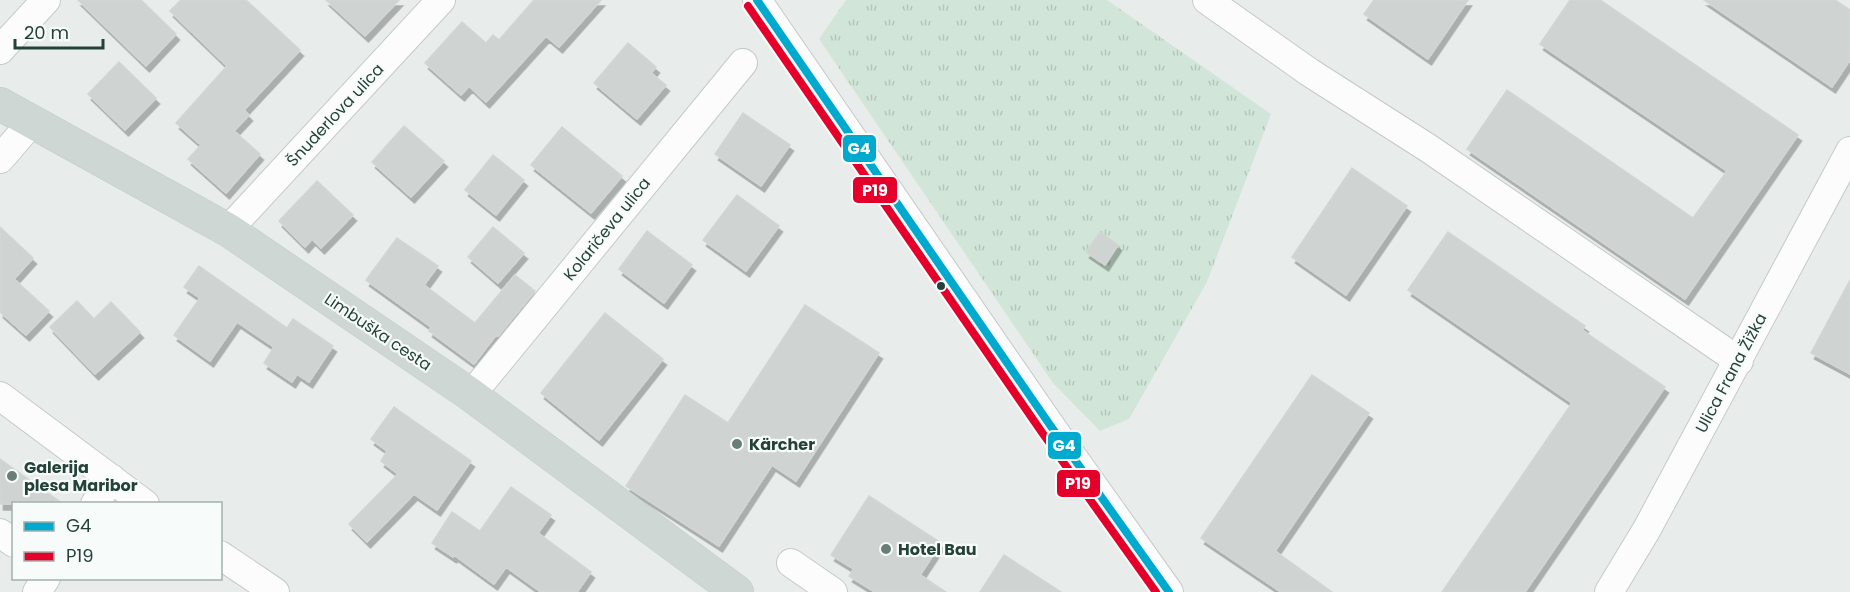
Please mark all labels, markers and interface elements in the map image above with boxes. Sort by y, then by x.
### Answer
scale bar [15,12,104,50]
text: 20 m [24,20,69,45]
street label: Šnuderlova ulica [281,58,389,172]
line badge: G4 [842,134,877,163]
text: G4 [847,137,871,160]
street label: Kolaričeva ulica [558,172,656,286]
line badge: P19 [852,176,898,204]
text: P19 [862,179,888,202]
unlabelled marker [935,280,947,292]
street label: Limbuška cesta [320,288,436,376]
street label: Ulica Frana Žižka [1690,309,1772,437]
line badge: G4 [1047,431,1082,460]
place label: Kärcher [749,433,815,456]
text: G4 [1052,434,1076,457]
marker: Kärcher [730,437,744,451]
place label: Galerija plesa Maribor [24,456,138,497]
marker: Galerija plesa Maribor [5,469,19,483]
line badge: P19 [1056,469,1101,498]
text: P19 [1065,472,1091,495]
legend [12,502,222,580]
text: G4 [66,513,91,538]
place label: Hotel Bau [898,538,977,561]
marker: Hotel Bau [879,542,893,556]
text: P19 [66,543,94,568]

